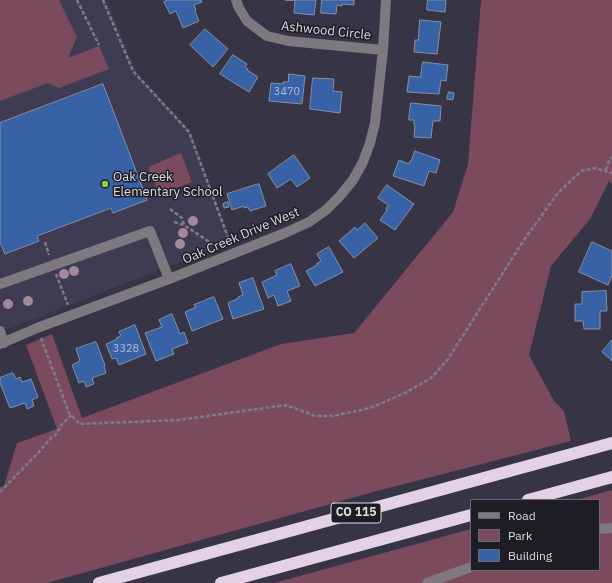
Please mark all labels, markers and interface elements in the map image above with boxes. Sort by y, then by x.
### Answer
street label: Ashwood Circle [280,19,372,43]
house number: 3470 [274,85,300,99]
place label: Oak Creek Elementary School [113,169,223,200]
marker: Oak Creek Elementary School [100,179,110,189]
street label: Oak Creek Drive West [180,204,302,268]
house number: 3328 [113,342,139,356]
legend [470,499,600,571]
road number: CO 115 [331,503,381,523]
text: Road [508,508,536,523]
text: Park [508,528,532,543]
text: Building [508,548,552,563]

